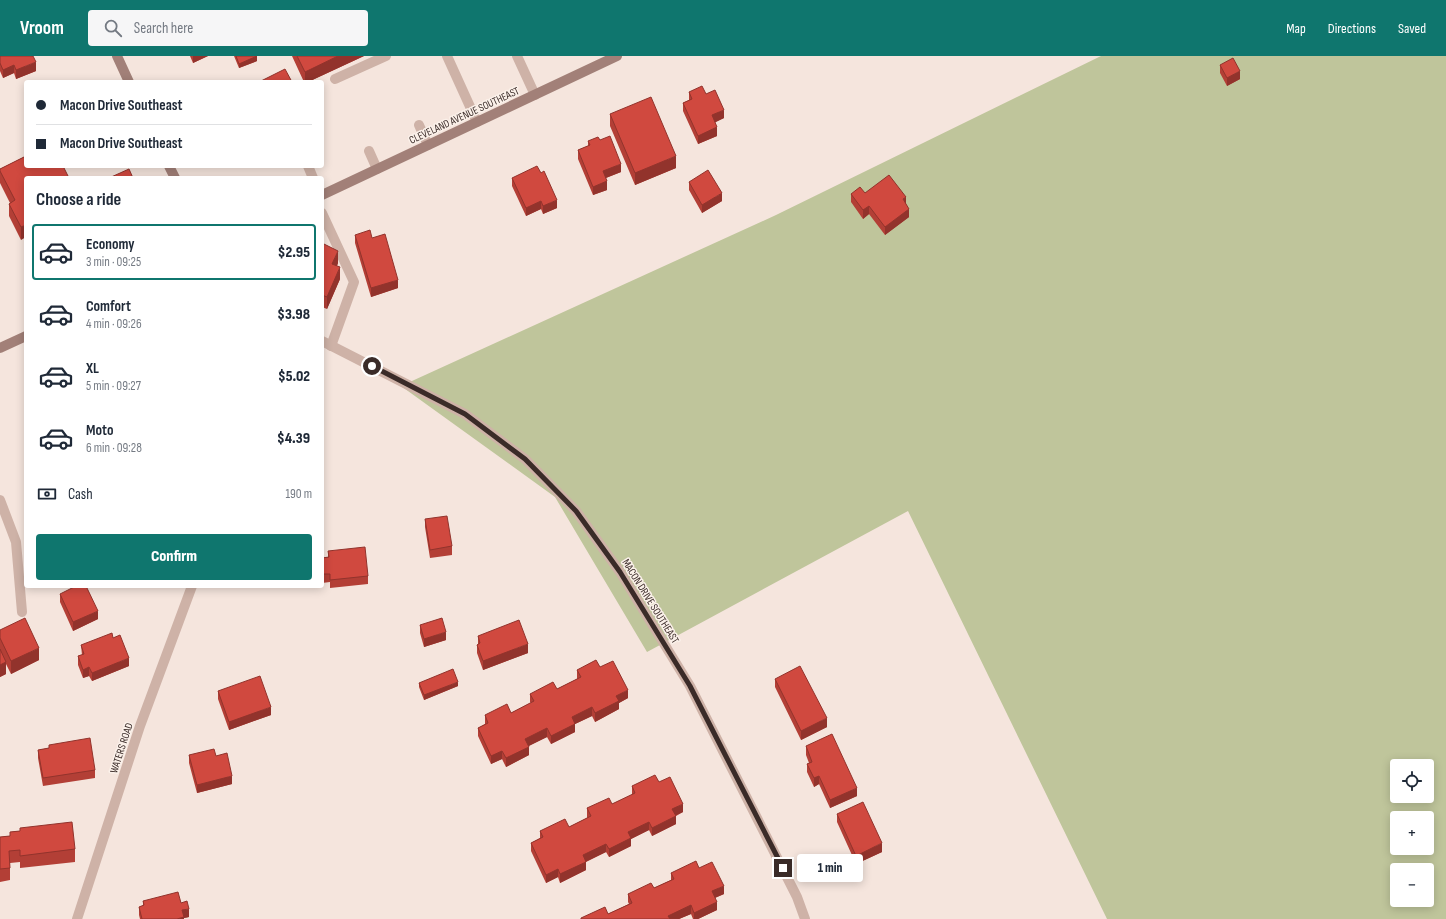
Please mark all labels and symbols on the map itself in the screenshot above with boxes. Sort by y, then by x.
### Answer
street label: CLEVELAND AVENUE SOUTHEAST [407,84,522,147]
route start [363,357,381,375]
street label: MACON DRIVE SOUTHEAST [619,557,682,646]
street label: WATERS ROAD [107,721,136,775]
callout: 1 min [797,854,863,882]
route end [774,859,792,877]

